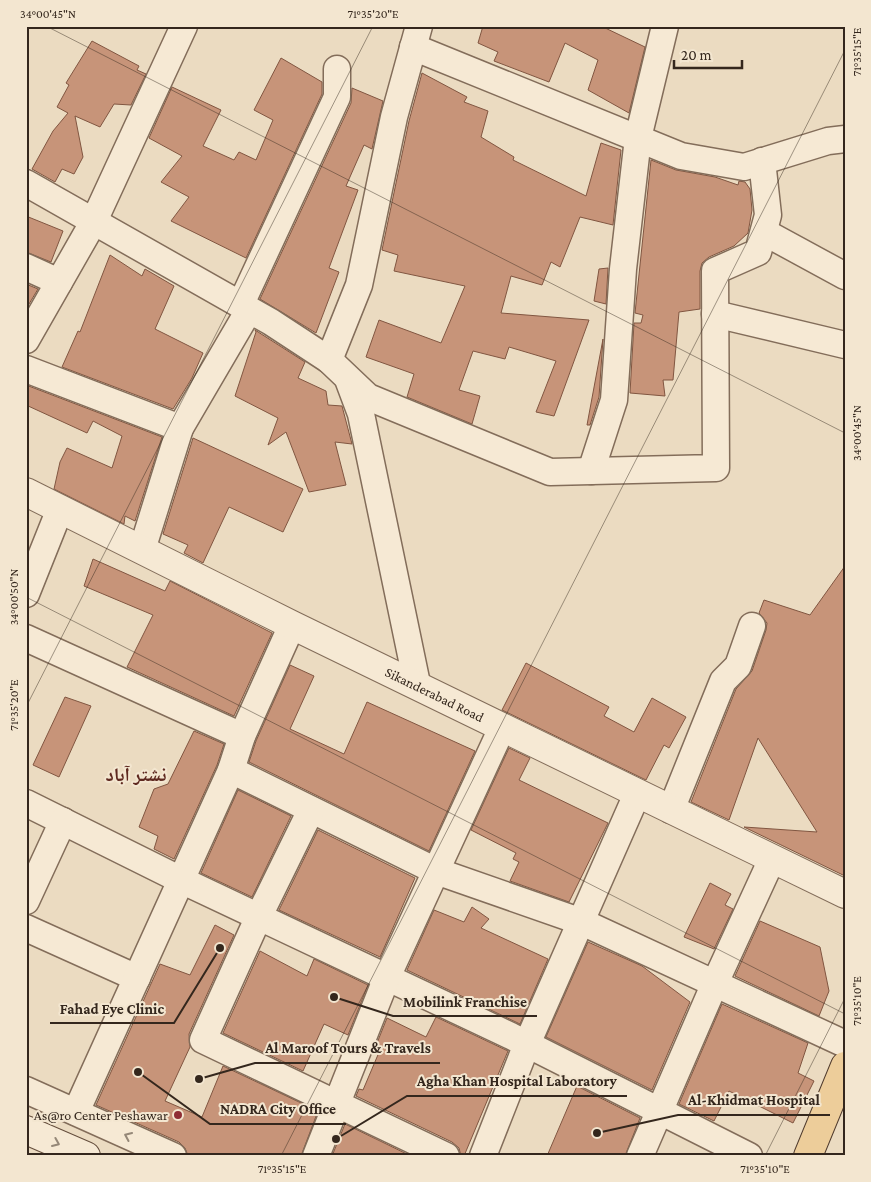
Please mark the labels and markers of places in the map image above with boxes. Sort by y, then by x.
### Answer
callout: Mobilink Franchise [393,986,537,1016]
callout: Fahad Eye Clinic [50,993,174,1023]
callout: Al Maroof Tours & Travels [255,1033,440,1063]
callout: Agha Khan Hospital Laboratory [407,1066,627,1096]
callout: Al-Khidmat Hospital [678,1085,830,1115]
callout: NADRA City Office [210,1094,346,1124]
place label: As@ro Center Peshawar [34,1107,168,1123]
marker: As@ro Center Peshawar [172,1109,184,1121]

